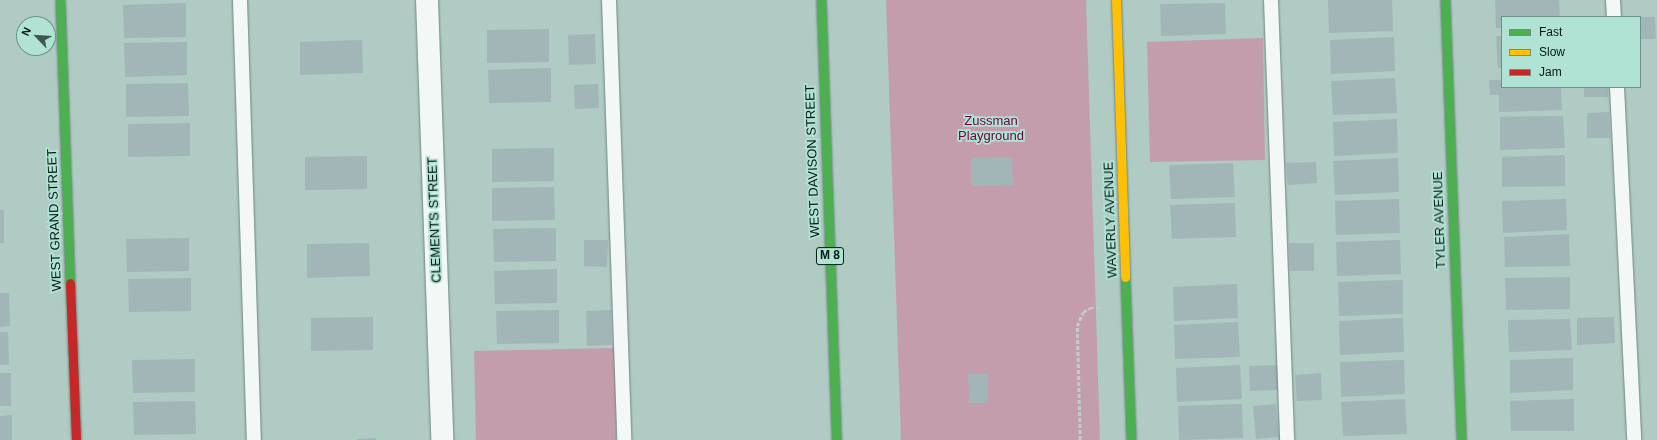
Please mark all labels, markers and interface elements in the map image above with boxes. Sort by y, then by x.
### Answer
north arrow [16,16,56,56]
legend [1501,16,1641,88]
text: N [19,25,33,37]
text: Fast [1539,25,1562,39]
text: Slow [1539,45,1565,59]
text: Jam [1539,65,1562,79]
street label: WEST DAVISON STREET [803,84,823,238]
park label: Zussman Playground [958,114,1024,145]
street label: WEST GRAND STREET [45,148,65,292]
street label: CLEMENTS STREET [425,157,445,283]
street label: WAVERLY AVENUE [1101,161,1121,279]
street label: TYLER AVENUE [1430,171,1450,269]
road number: M 8 [815,246,845,266]

